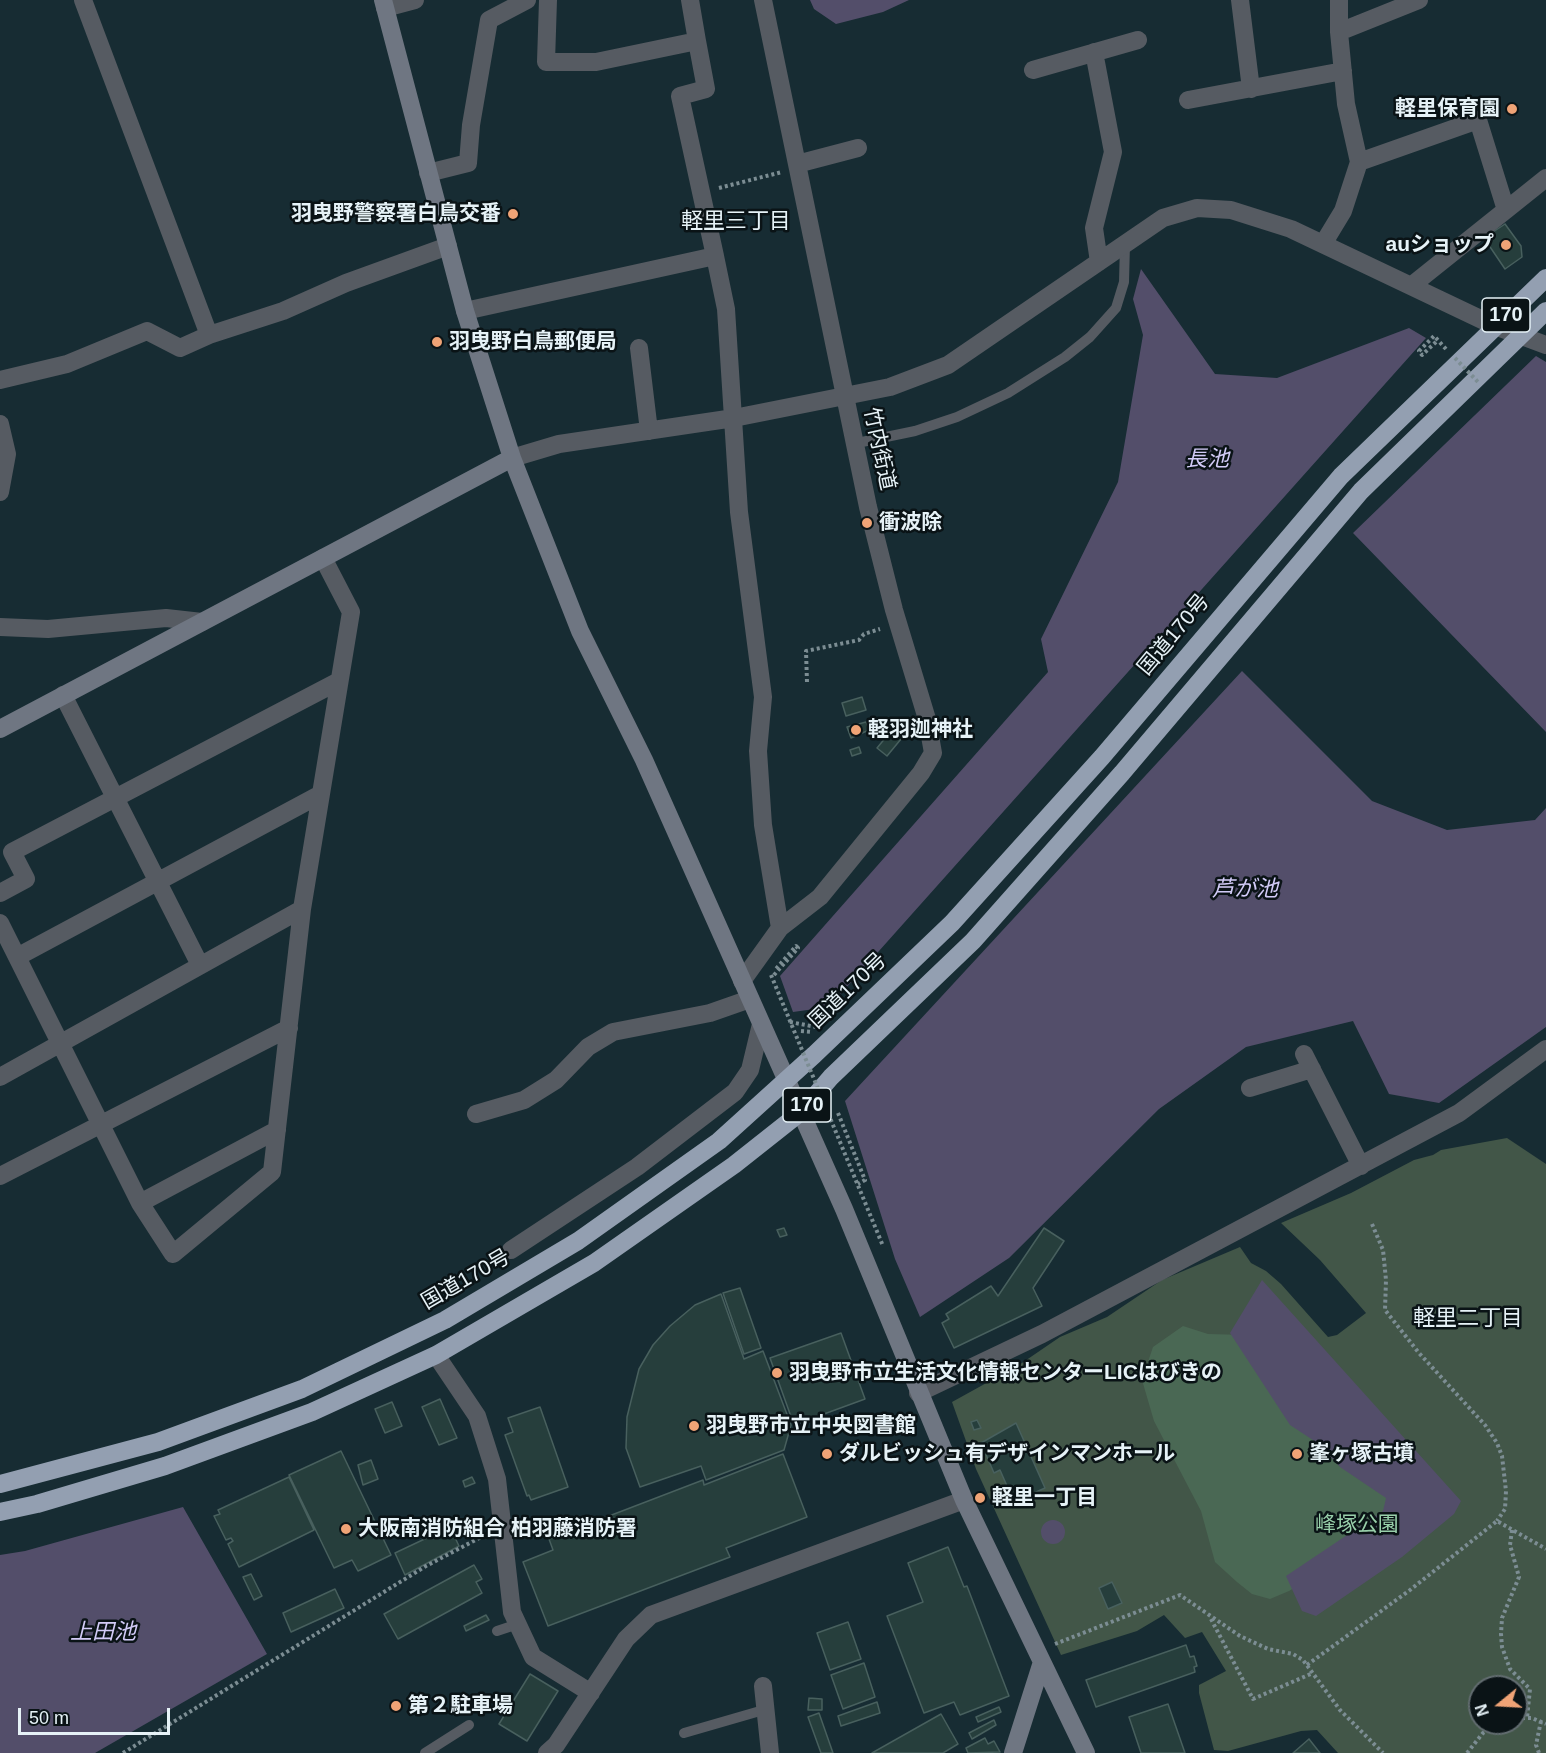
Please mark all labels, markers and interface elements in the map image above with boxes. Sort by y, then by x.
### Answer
place label: 軽里保育園 [1395,96,1500,122]
marker: 軽里保育園 [1505,102,1519,116]
place label: 羽曳野警察署白鳥交番 [291,201,501,227]
marker: 羽曳野警察署白鳥交番 [506,207,520,221]
district label: 軽里三丁目 [681,209,791,235]
place label: auショップ [1385,232,1494,258]
marker: auショップ [1499,238,1513,252]
road number: 170 [1482,298,1530,332]
place label: 羽曳野白鳥郵便局 [449,329,617,355]
marker: 羽曳野白鳥郵便局 [430,335,444,349]
street label: 竹内街道 [858,405,900,493]
water label: 長池 [1185,447,1229,473]
place label: 衝波除 [879,510,942,536]
marker: 衝波除 [860,516,874,530]
street label: 国道170号 [1133,589,1215,681]
place label: 軽羽迦神社 [868,717,973,743]
marker: 軽羽迦神社 [849,723,863,737]
water label: 芦が池 [1212,877,1278,903]
street label: 国道170号 [804,948,892,1034]
road number: 170 [783,1088,831,1122]
street label: 国道170号 [417,1245,515,1315]
district label: 軽里二丁目 [1413,1306,1523,1332]
place label: 羽曳野市立生活文化情報センターLICはびきの [789,1360,1222,1386]
marker: 羽曳野市立生活文化情報センターLICはびきの [770,1366,784,1380]
place label: 羽曳野市立中央図書館 [706,1413,916,1439]
marker: 羽曳野市立中央図書館 [687,1419,701,1433]
place label: ダルビッシュ有デザインマンホール [839,1441,1175,1467]
place label: 峯ヶ塚古墳 [1309,1441,1414,1467]
marker: ダルビッシュ有デザインマンホール [820,1447,834,1461]
marker: 峯ヶ塚古墳 [1290,1447,1304,1461]
place label: 軽里一丁目 [992,1485,1097,1511]
marker: 軽里一丁目 [973,1491,987,1505]
park label: 峰塚公園 [1315,1512,1399,1538]
place label: 大阪南消防組合 柏羽藤消防署 [358,1516,637,1542]
marker: 大阪南消防組合 柏羽藤消防署 [339,1522,353,1536]
water label: 上田池 [70,1620,136,1646]
north arrow [1468,1675,1528,1735]
place label: 第２駐車場 [408,1693,513,1719]
scale bar [21,1696,172,1734]
marker: 第２駐車場 [389,1699,403,1713]
text: N [1472,1702,1492,1718]
text: 50 m [29,1708,69,1728]

